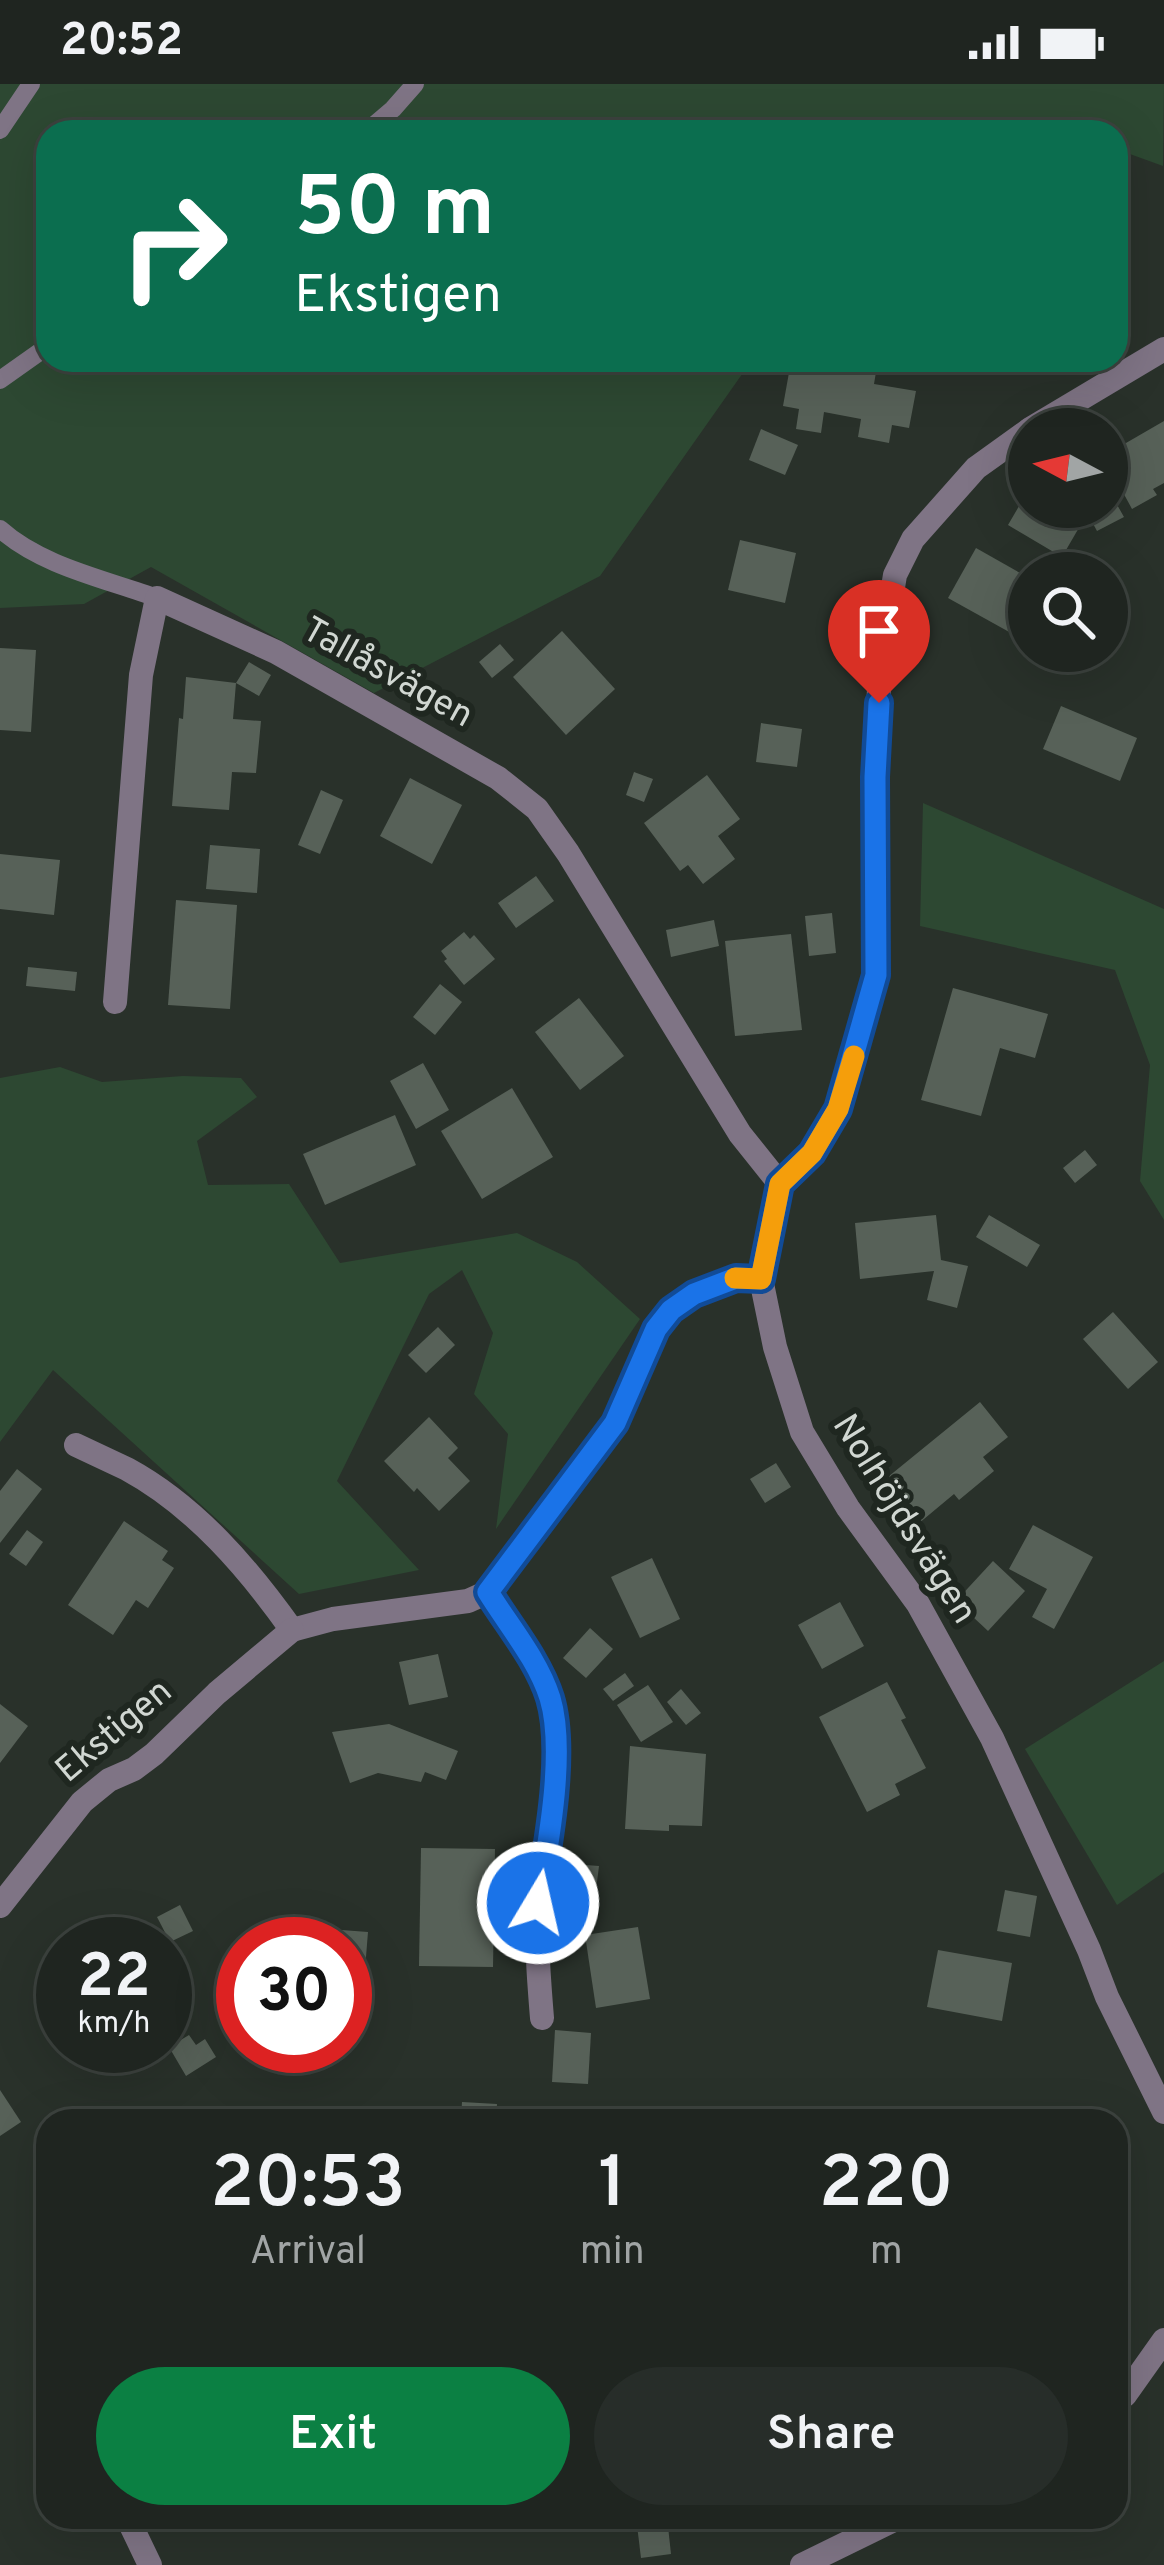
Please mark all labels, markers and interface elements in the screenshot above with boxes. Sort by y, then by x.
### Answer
text: 20:52 [60,14,183,71]
text: 50 m [294,159,495,265]
icon: right [96,168,252,324]
text: Ekstigen [294,263,502,332]
north arrow [1008,408,1128,528]
map controls [1008,408,1128,672]
button: search [1008,552,1128,672]
pin [828,580,930,703]
icon: arrive [846,598,912,664]
street label: Tallåsvägen [293,608,481,740]
street label: Nolhöjdsvägen [820,1407,986,1633]
street label: Ekstigen [47,1670,183,1794]
position arrow [475,1840,601,1966]
speed limit sign: 30 [216,1917,372,2073]
text: 22 [77,1942,151,2018]
text: km/h [78,2006,150,2043]
text: 20:53 [210,2141,406,2233]
text: 1 [598,2141,626,2233]
text: 220 [819,2141,954,2233]
text: Arrival [250,2229,366,2278]
text: min [580,2229,645,2278]
text: m [870,2229,903,2278]
button: Exit [96,2367,570,2505]
button: Share [594,2367,1068,2505]

